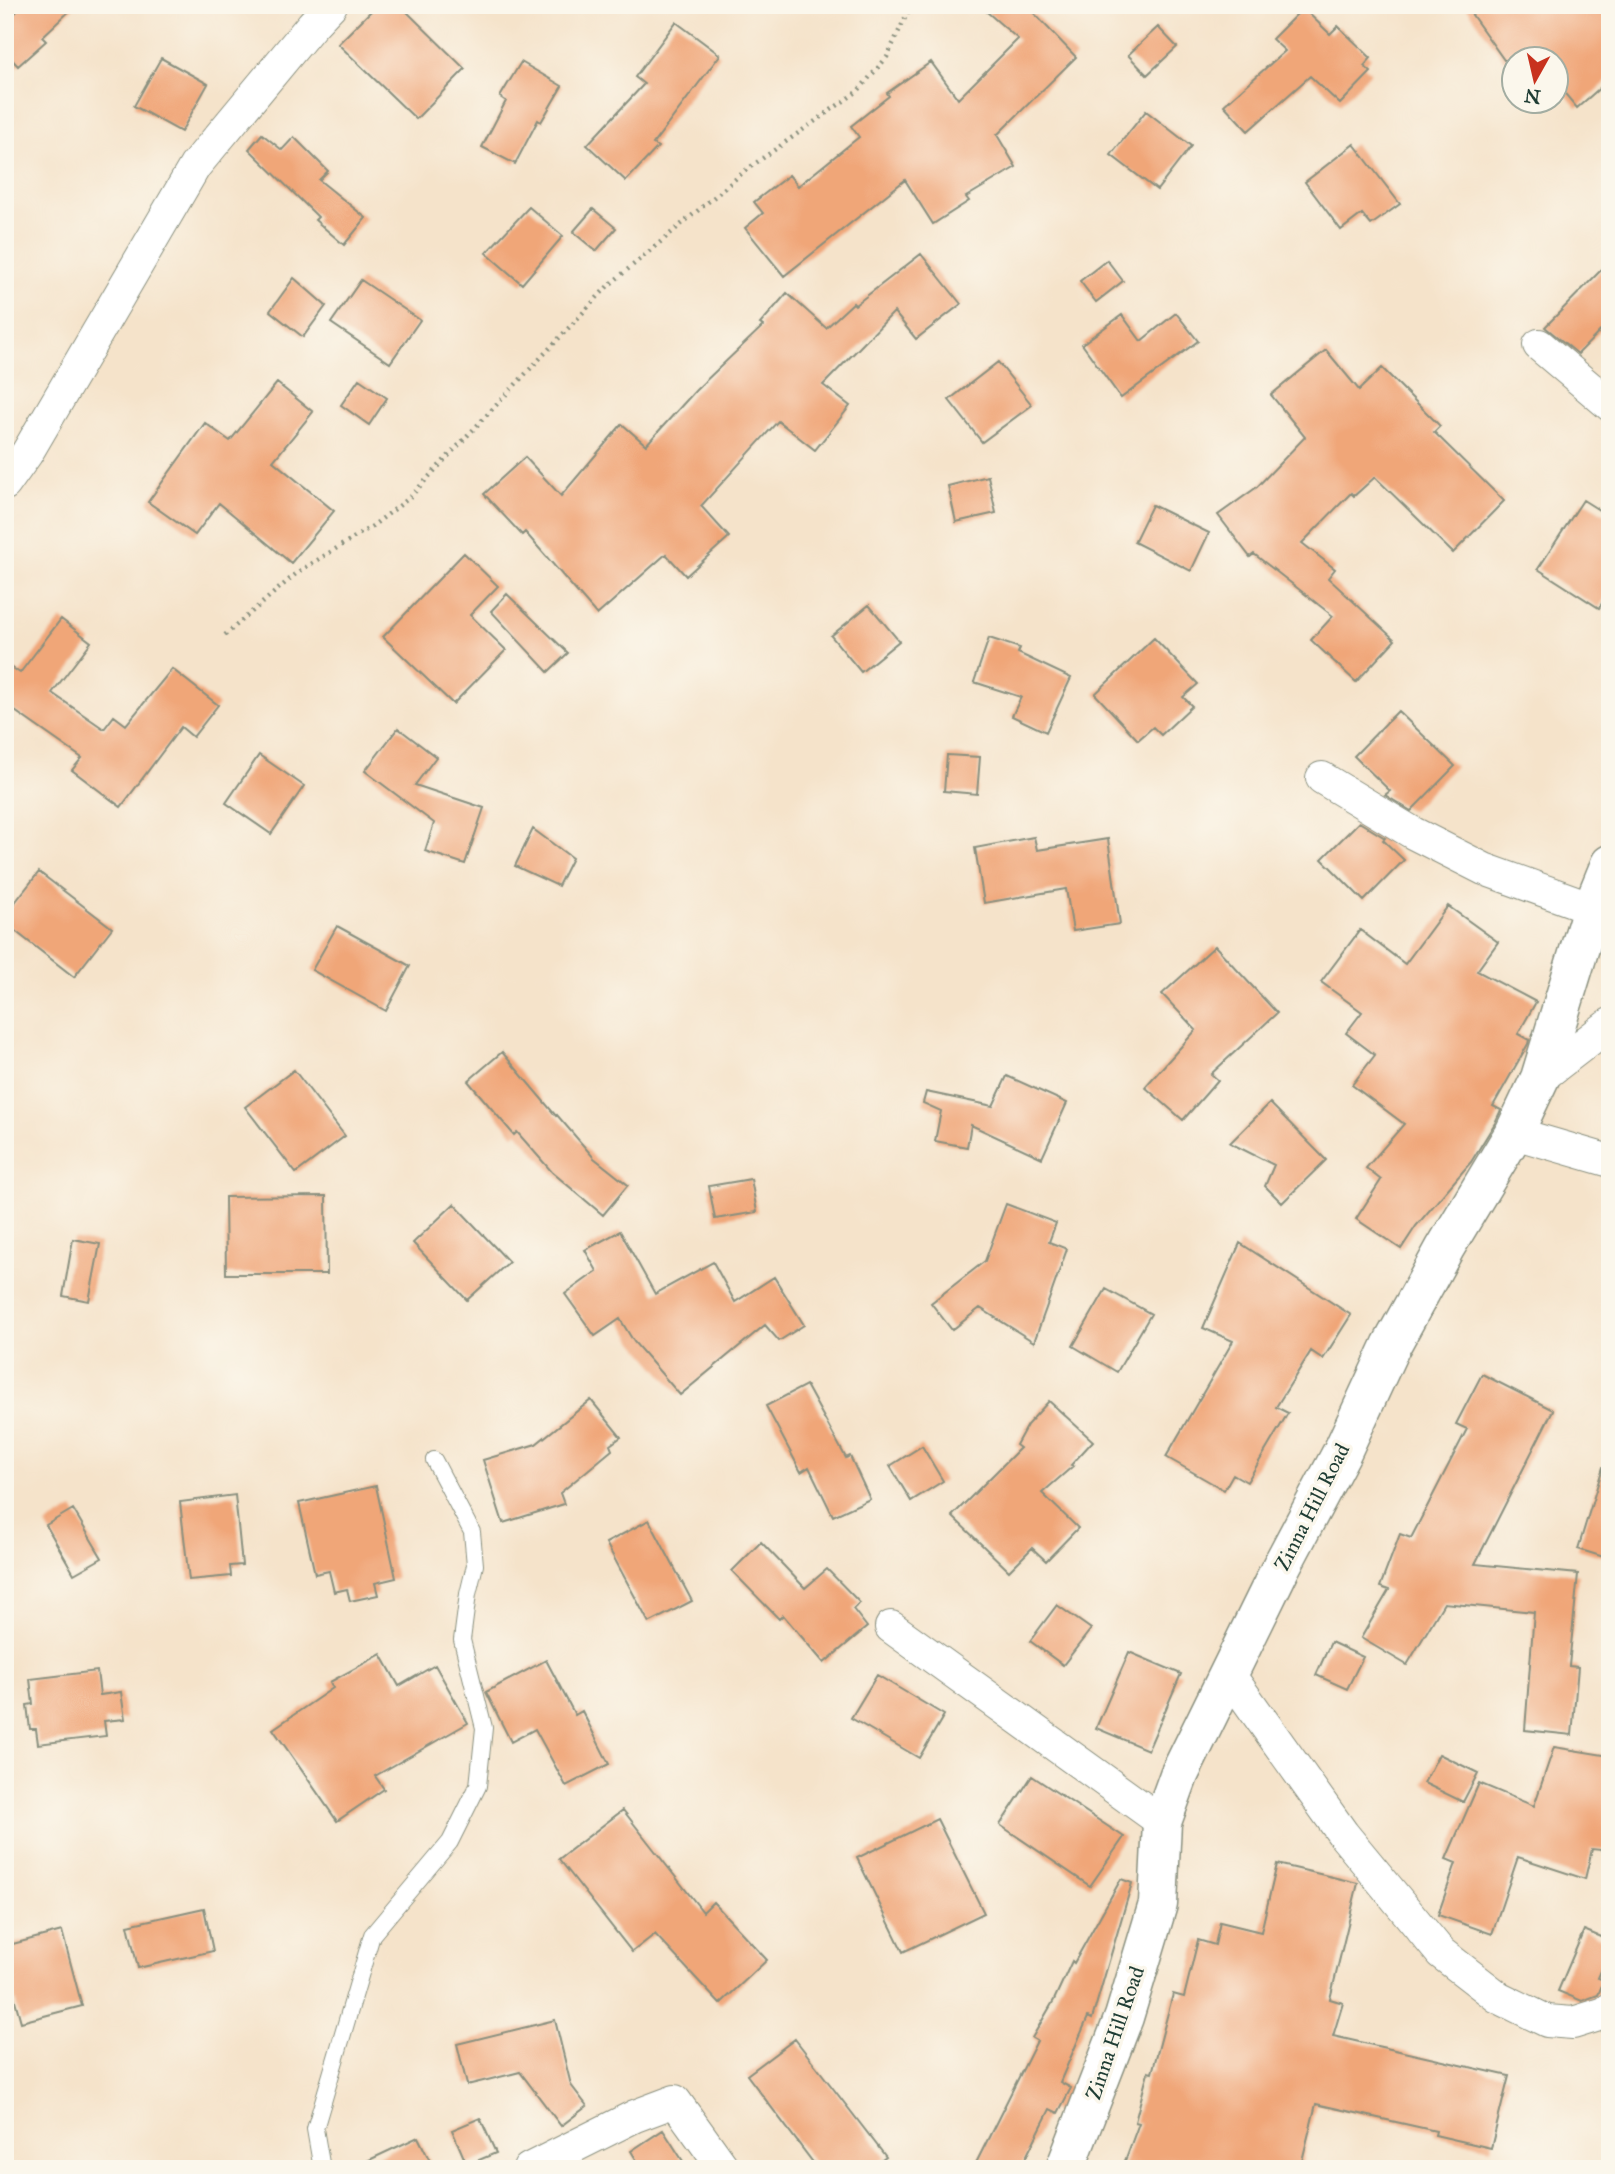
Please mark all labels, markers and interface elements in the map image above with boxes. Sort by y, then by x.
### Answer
north arrow [1500,46,1570,116]
text: N [1523,84,1542,109]
street label: Zinna Hill Road [1269,1439,1355,1575]
street label: Zinna Hill Road [1080,1962,1150,2103]

